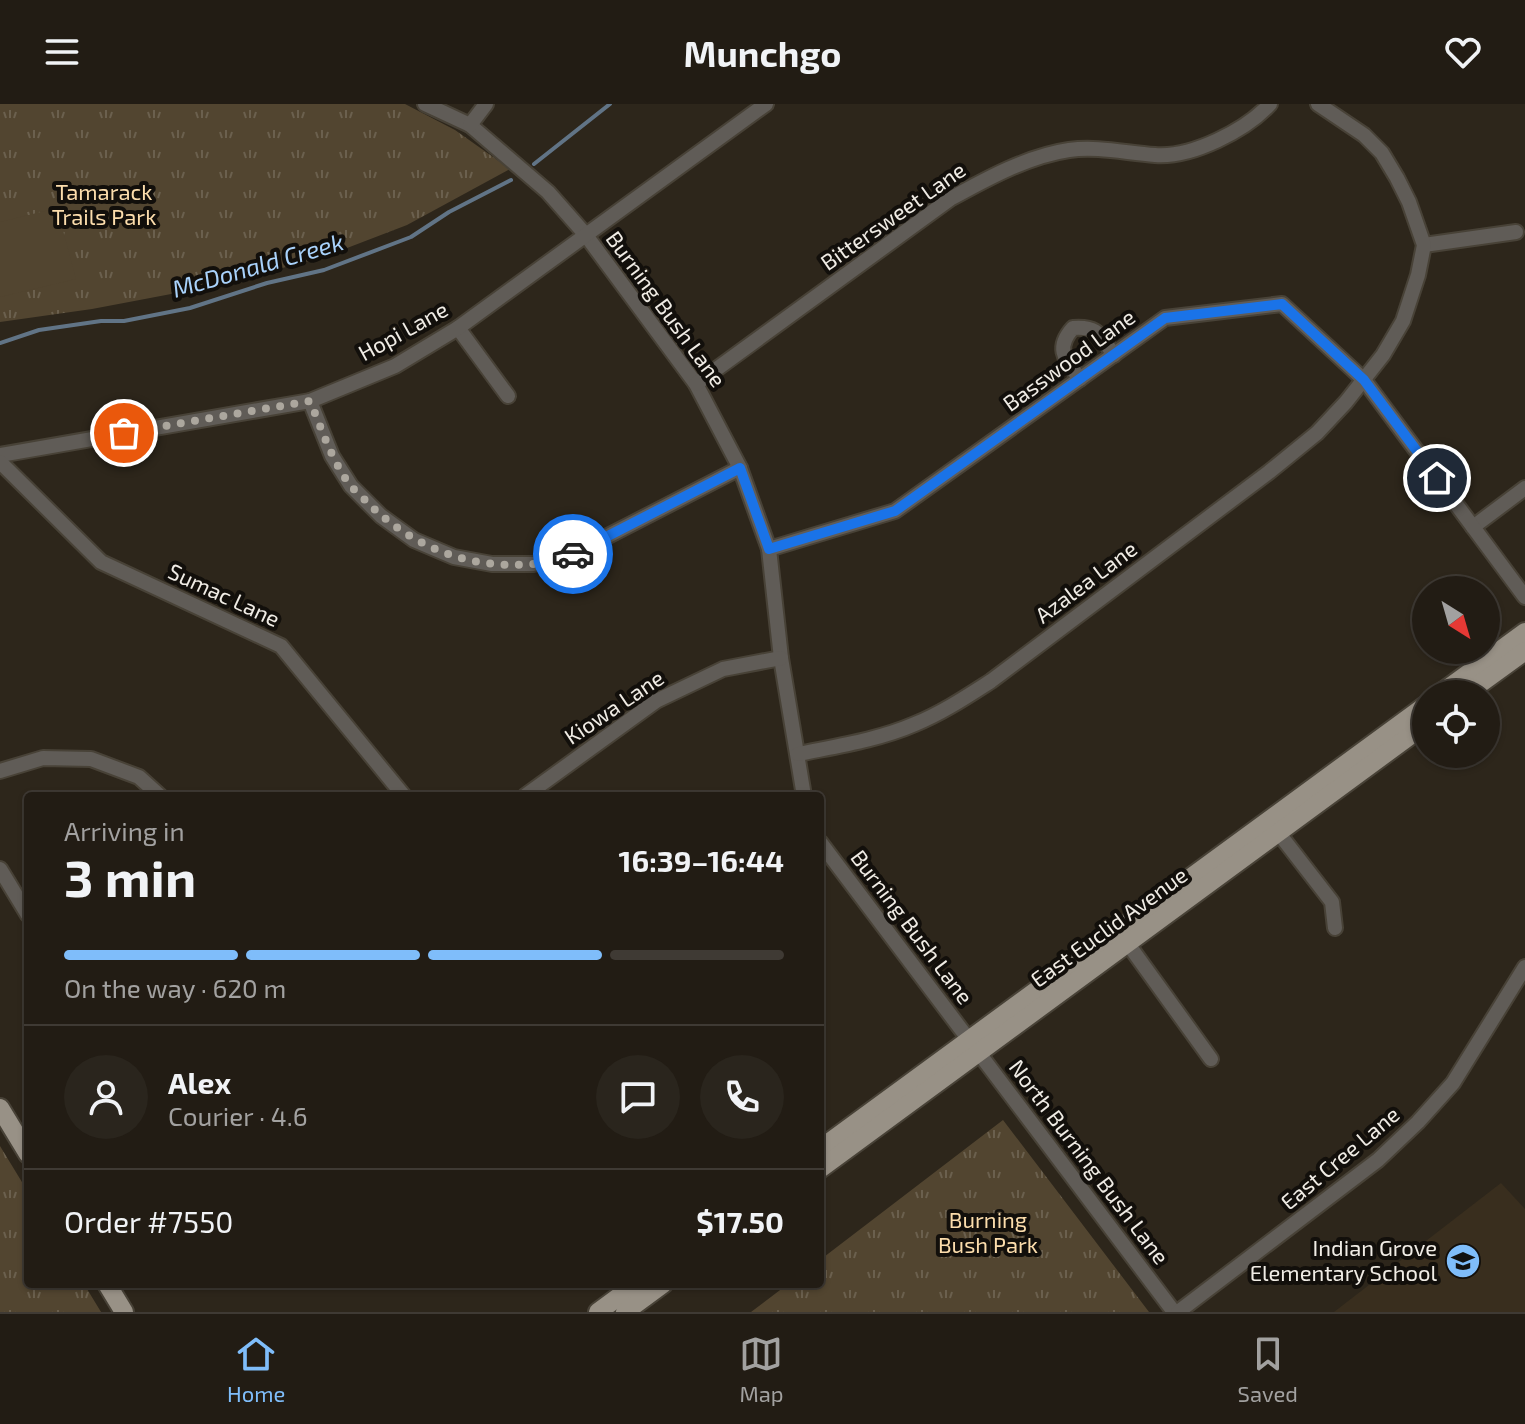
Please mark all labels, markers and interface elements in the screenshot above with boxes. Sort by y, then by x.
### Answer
icon: menu [40,30,84,74]
icon: heart [1441,30,1485,74]
text: Munchgo [684,31,841,74]
street label: Bittersweet Lane [815,156,970,275]
park label: Tamarack Trails Park [52,178,156,229]
street label: Burning Bush Lane [602,225,732,391]
water label: McDonald Creek [169,226,347,303]
street label: Hopi Lane [353,295,452,365]
street label: Basswood Lane [997,303,1139,416]
pin [90,399,158,467]
icon: bag [102,411,146,455]
pin [1403,444,1471,512]
icon: home [1415,456,1459,500]
courier [533,514,613,594]
icon: car [551,532,595,576]
street label: Azalea Lane [1030,535,1141,628]
street label: Sumac Lane [165,557,284,631]
north arrow [1412,576,1500,664]
map controls [1412,576,1500,768]
street label: Kiowa Lane [559,664,668,749]
button: locate [1412,680,1500,768]
text: Arriving in [64,815,185,846]
text: 16:39–16:44 [618,842,784,878]
street label: Burning Bush Lane [846,844,979,1009]
text: 3 min [64,845,196,907]
street label: East Euclid Avenue [1025,861,1192,992]
text: On the way · 620 m [64,972,286,1003]
street label: North Burning Bush Lane [1004,1054,1175,1269]
button: person [64,1055,148,1139]
button: chat [596,1055,680,1139]
button: phone [700,1055,784,1139]
text: Alex [168,1064,231,1100]
text: Courier · 4.6 [168,1100,308,1131]
street label: East Cree Lane [1275,1100,1404,1214]
text: Order #7550 [64,1203,233,1239]
text: $17.50 [696,1203,784,1239]
park label: Burning Bush Park [938,1206,1038,1257]
place label: Indian Grove Elementary School [1250,1234,1437,1285]
school or university icon: Indian Grove Elementary School [1444,1242,1482,1280]
tab: Home [227,1332,285,1406]
tab: Map [739,1332,784,1406]
tab: Saved [1238,1332,1298,1406]

